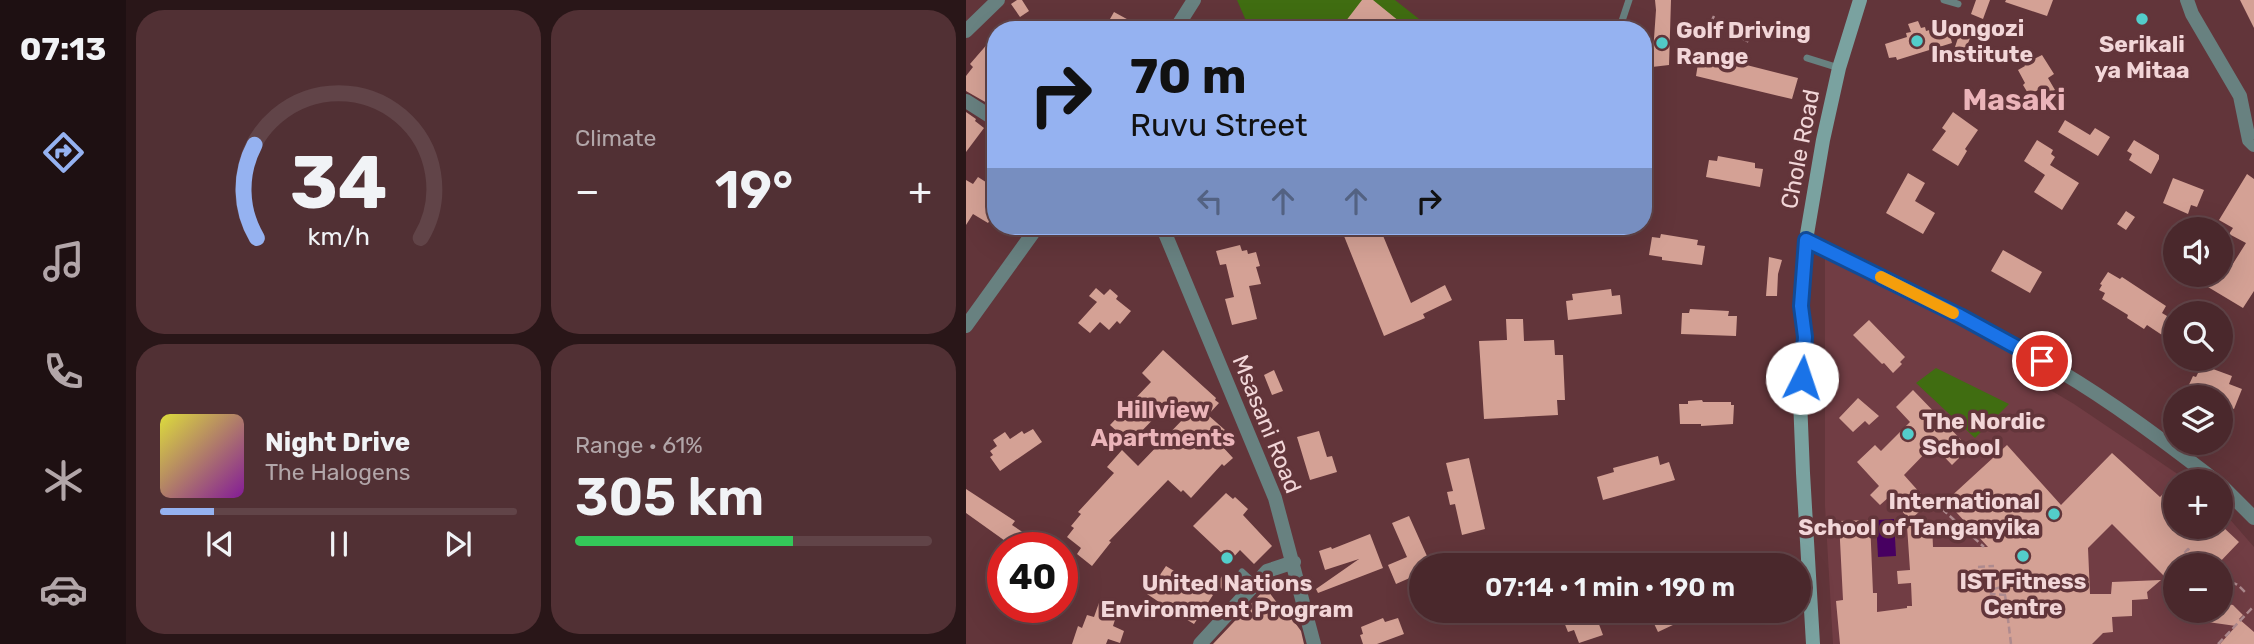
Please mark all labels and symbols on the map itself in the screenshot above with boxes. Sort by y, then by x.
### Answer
marker: Serikali ya Mitaa [2134,11,2150,27]
place label: Uongozi Institute [1931,14,2033,68]
place label: Golf Driving Range [1676,16,1811,70]
place label: Serikali ya Mitaa [2094,30,2190,84]
marker: Uongozi Institute [1909,33,1925,49]
marker: Golf Driving Range [1654,35,1670,51]
district label: Masaki [1963,82,2065,118]
street label: Chole Road [1775,87,1825,211]
pin [2012,331,2072,391]
position arrow [1765,341,1839,415]
street label: Msasani Road [1227,351,1307,497]
district label: Hillview Apartments [1091,396,1235,452]
place label: The Nordic School [1922,407,2045,461]
marker: The Nordic School [1900,426,1916,442]
place label: International School of Tanganyika [1798,487,2040,541]
marker: International School of Tanganyika [2046,506,2062,522]
speed limit sign: 40 [987,532,1078,623]
marker: IST Fitness Centre [2015,548,2031,564]
marker: United Nations Environment Program [1219,550,1235,566]
place label: IST Fitness Centre [1960,567,2087,621]
place label: United Nations Environment Program [1101,569,1354,623]

